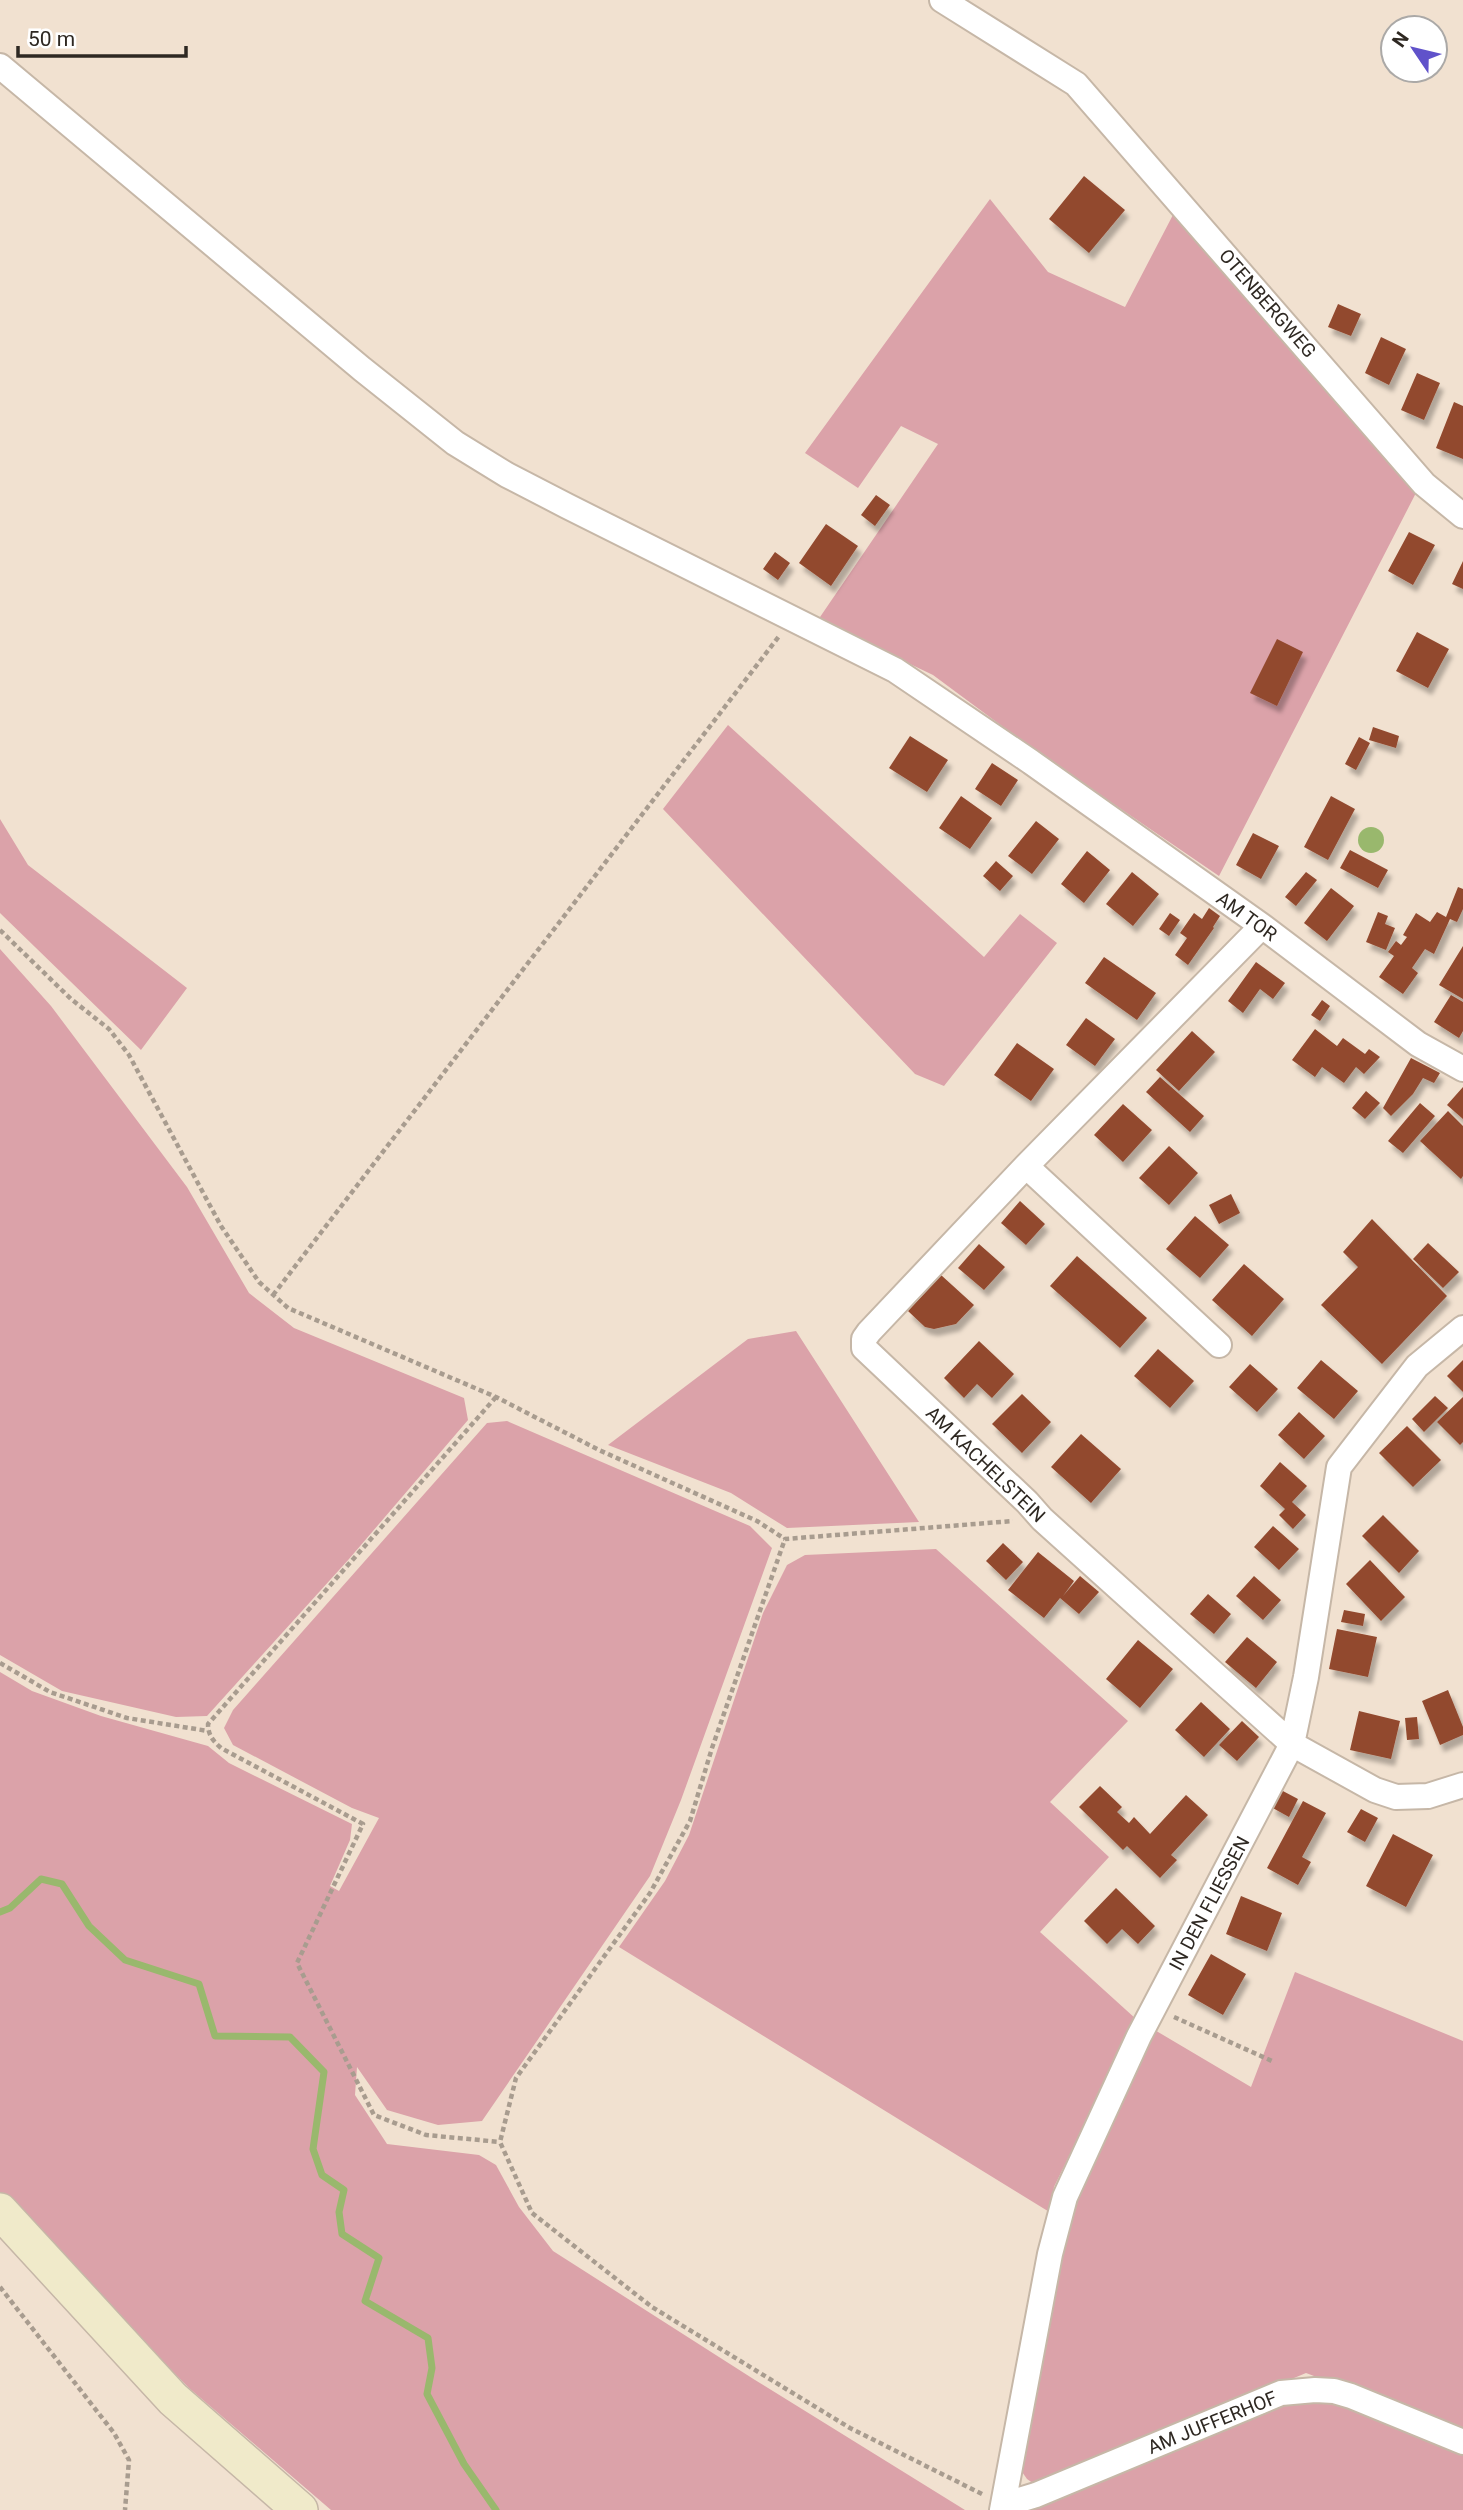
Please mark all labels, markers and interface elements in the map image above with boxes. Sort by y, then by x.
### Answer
scale bar [18,14,186,58]
north arrow [1379,14,1449,84]
text: 50 m [28,27,75,51]
text: N [1387,27,1414,52]
street label: OTENBERGWEG [1214,244,1321,362]
street label: AM TOR [1212,887,1282,946]
street label: AM KACHELSTEIN [921,1402,1050,1527]
street label: IN DEN FLIESSEN [1164,1832,1254,1974]
street label: AM JUFFERHOF [1144,2386,1280,2459]

